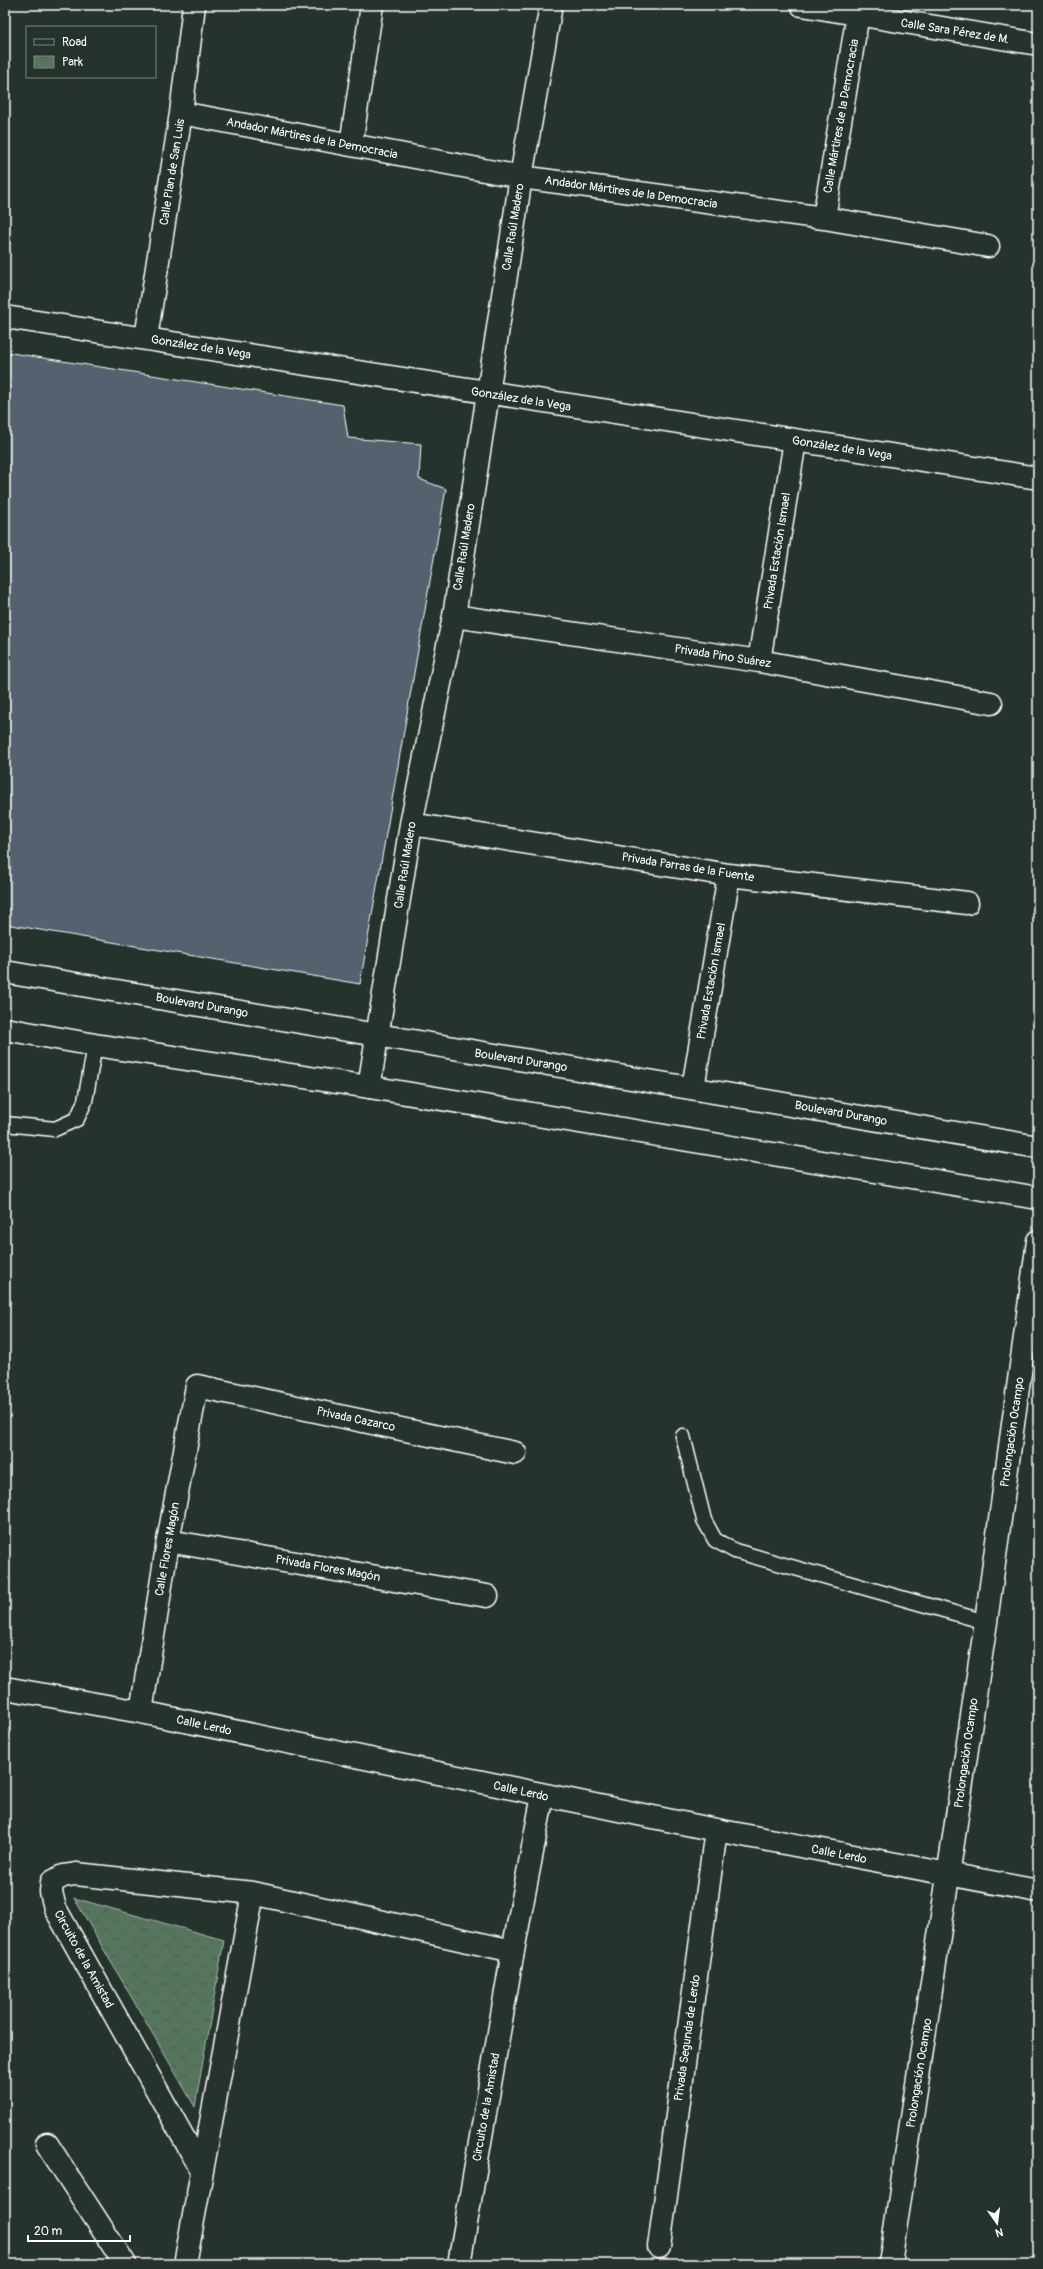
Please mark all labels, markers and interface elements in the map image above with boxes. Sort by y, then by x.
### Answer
street label: Calle Sara Pérez de M. [900,16,1010,47]
legend [26,26,156,78]
text: Road [62,35,87,50]
street label: Calle Mártires de la Democracia [821,37,863,194]
text: Park [62,55,83,70]
street label: Andador Mártires de la Democracia [225,115,399,163]
street label: Calle Plan de San Luis [157,117,188,226]
street label: Andador Mártires de la Democracia [544,173,719,212]
street label: Calle Raúl Madero [499,182,528,272]
street label: González de la Vega [150,332,252,363]
street label: González de la Vega [470,384,572,415]
street label: González de la Vega [791,433,893,464]
street label: Privada Estación Ismael [761,491,794,611]
street label: Calle Raúl Madero [450,502,479,592]
street label: Privada Pino Suárez [673,641,772,672]
street label: Calle Raúl Madero [391,820,420,910]
street label: Privada Parras de la Fuente [621,850,755,885]
street label: Privada Estación Ismael [694,921,729,1041]
street label: Boulevard Durango [154,990,250,1021]
street label: Boulevard Durango [473,1046,569,1075]
street label: Boulevard Durango [793,1098,889,1129]
street label: Prolongación Ocampo [997,1376,1028,1488]
street label: Privada Cazarco [315,1404,397,1435]
street label: Calle Flores Magón [152,1501,183,1597]
street label: Privada Flores Magón [274,1552,382,1585]
street label: Prolongación Ocampo [951,1697,982,1809]
street label: Calle Lerdo [175,1712,233,1739]
street label: Calle Lerdo [492,1778,550,1805]
street label: Calle Lerdo [810,1842,868,1867]
street label: Circuito de la Amistad [50,1908,117,2011]
street label: Privada Segunda de Lerdo [671,1973,704,2102]
street label: Prolongación Ocampo [903,2017,936,2129]
street label: Circuito de la Amistad [470,2052,503,2162]
north arrow [977,2203,1017,2243]
scale bar [28,2217,130,2243]
text: 20 m [34,2224,63,2239]
text: N [994,2225,1004,2240]

